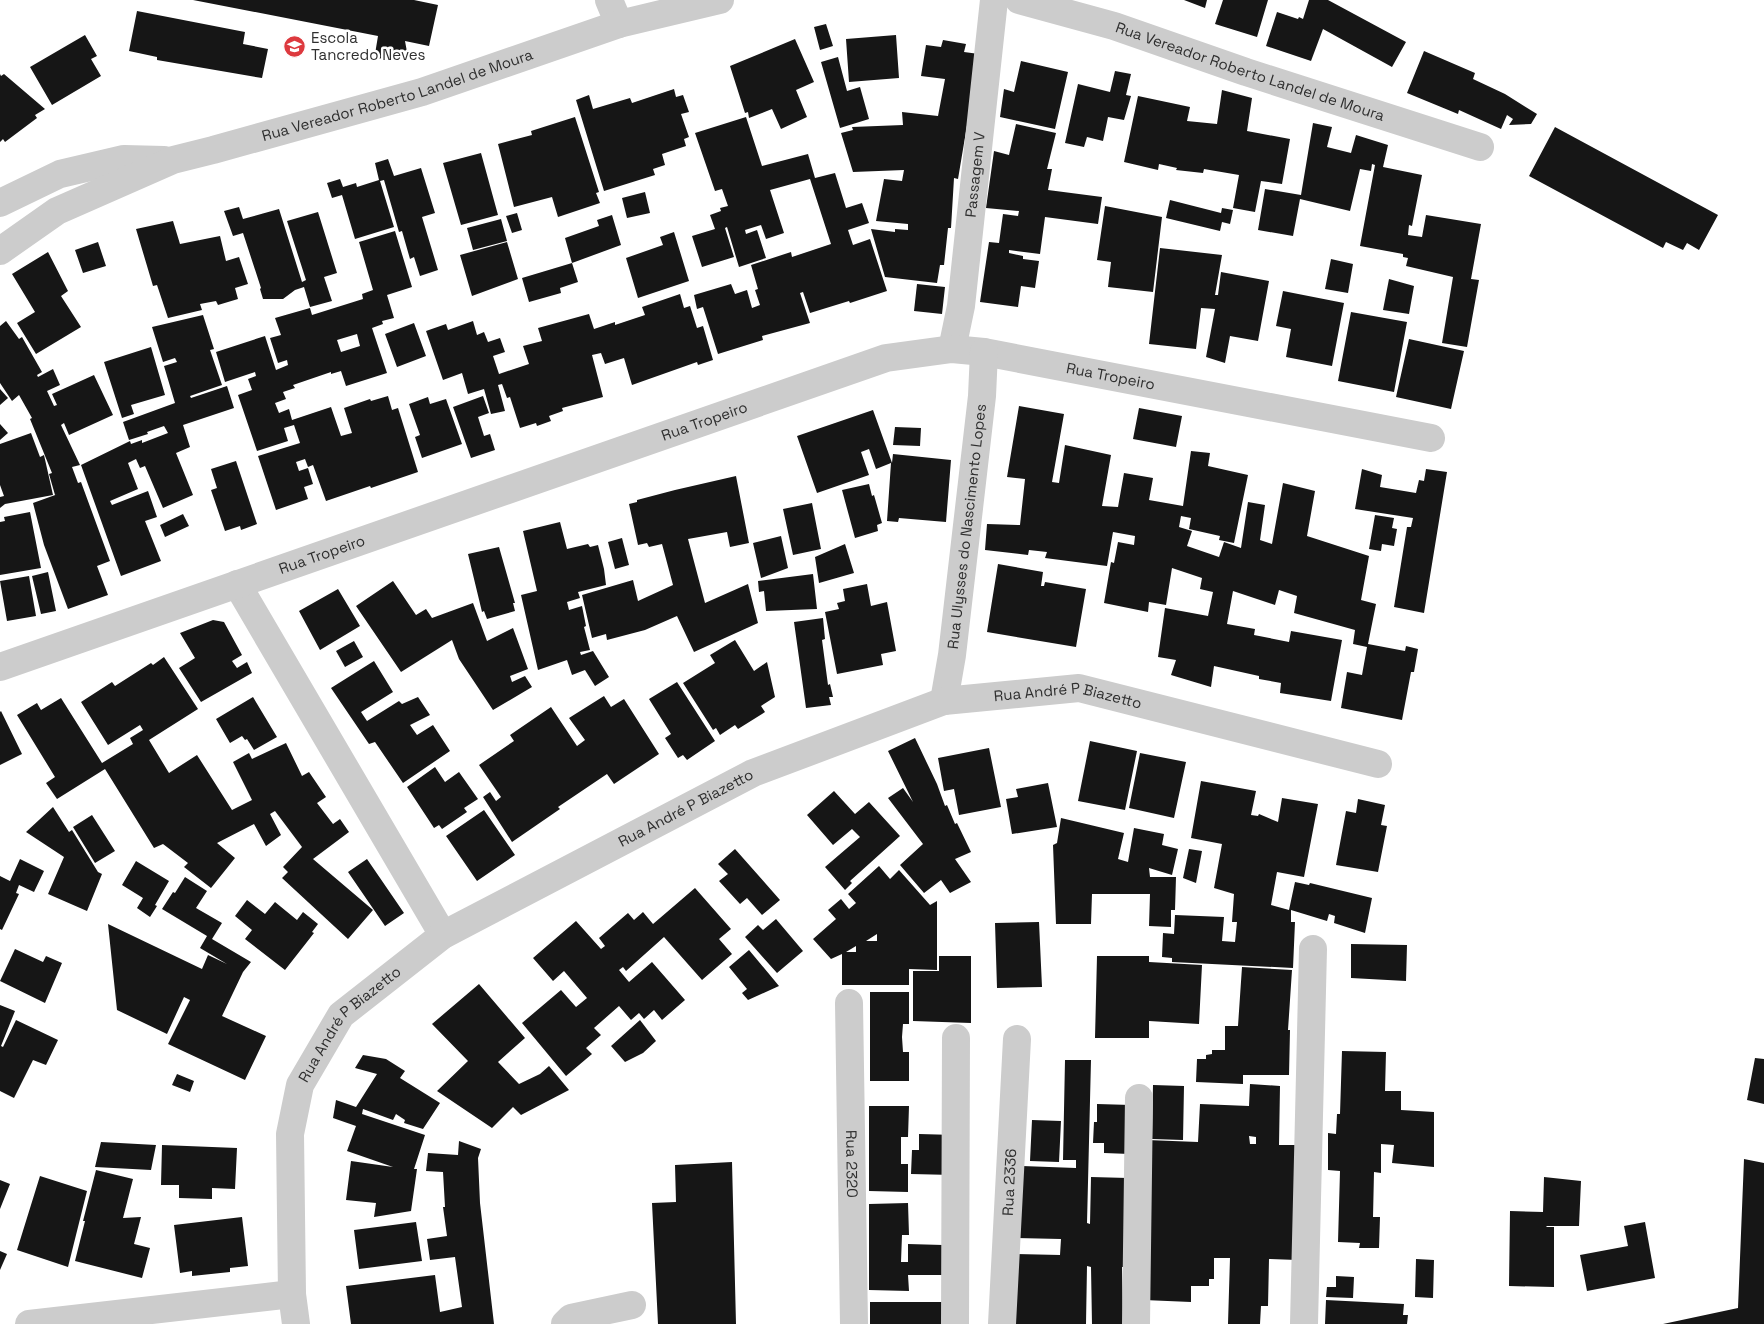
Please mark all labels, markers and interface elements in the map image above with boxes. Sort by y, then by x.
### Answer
street label: Rua Vereador Roberto Landel de Moura [1113,17,1387,125]
place label: Escola Tancredo Neves [311,28,426,64]
school or university icon: Escola Tancredo Neves [283,35,307,59]
street label: Rua Vereador Roberto Landel de Moura [260,44,536,145]
street label: Passagem V [961,131,989,218]
street label: Rua Tropeiro [1065,358,1157,394]
street label: Rua Tropeiro [659,397,750,445]
street label: Rua Ulysses do Nascimento Lopes [943,403,990,650]
street label: Rua Tropeiro [276,530,367,578]
street label: Rua André P Biazetto [993,678,1144,713]
street label: Rua André P Biazetto [615,765,756,851]
street label: Rua André P Biazetto [294,962,404,1085]
street label: Rua 2320 [842,1130,862,1198]
street label: Rua 2336 [998,1148,1020,1216]

